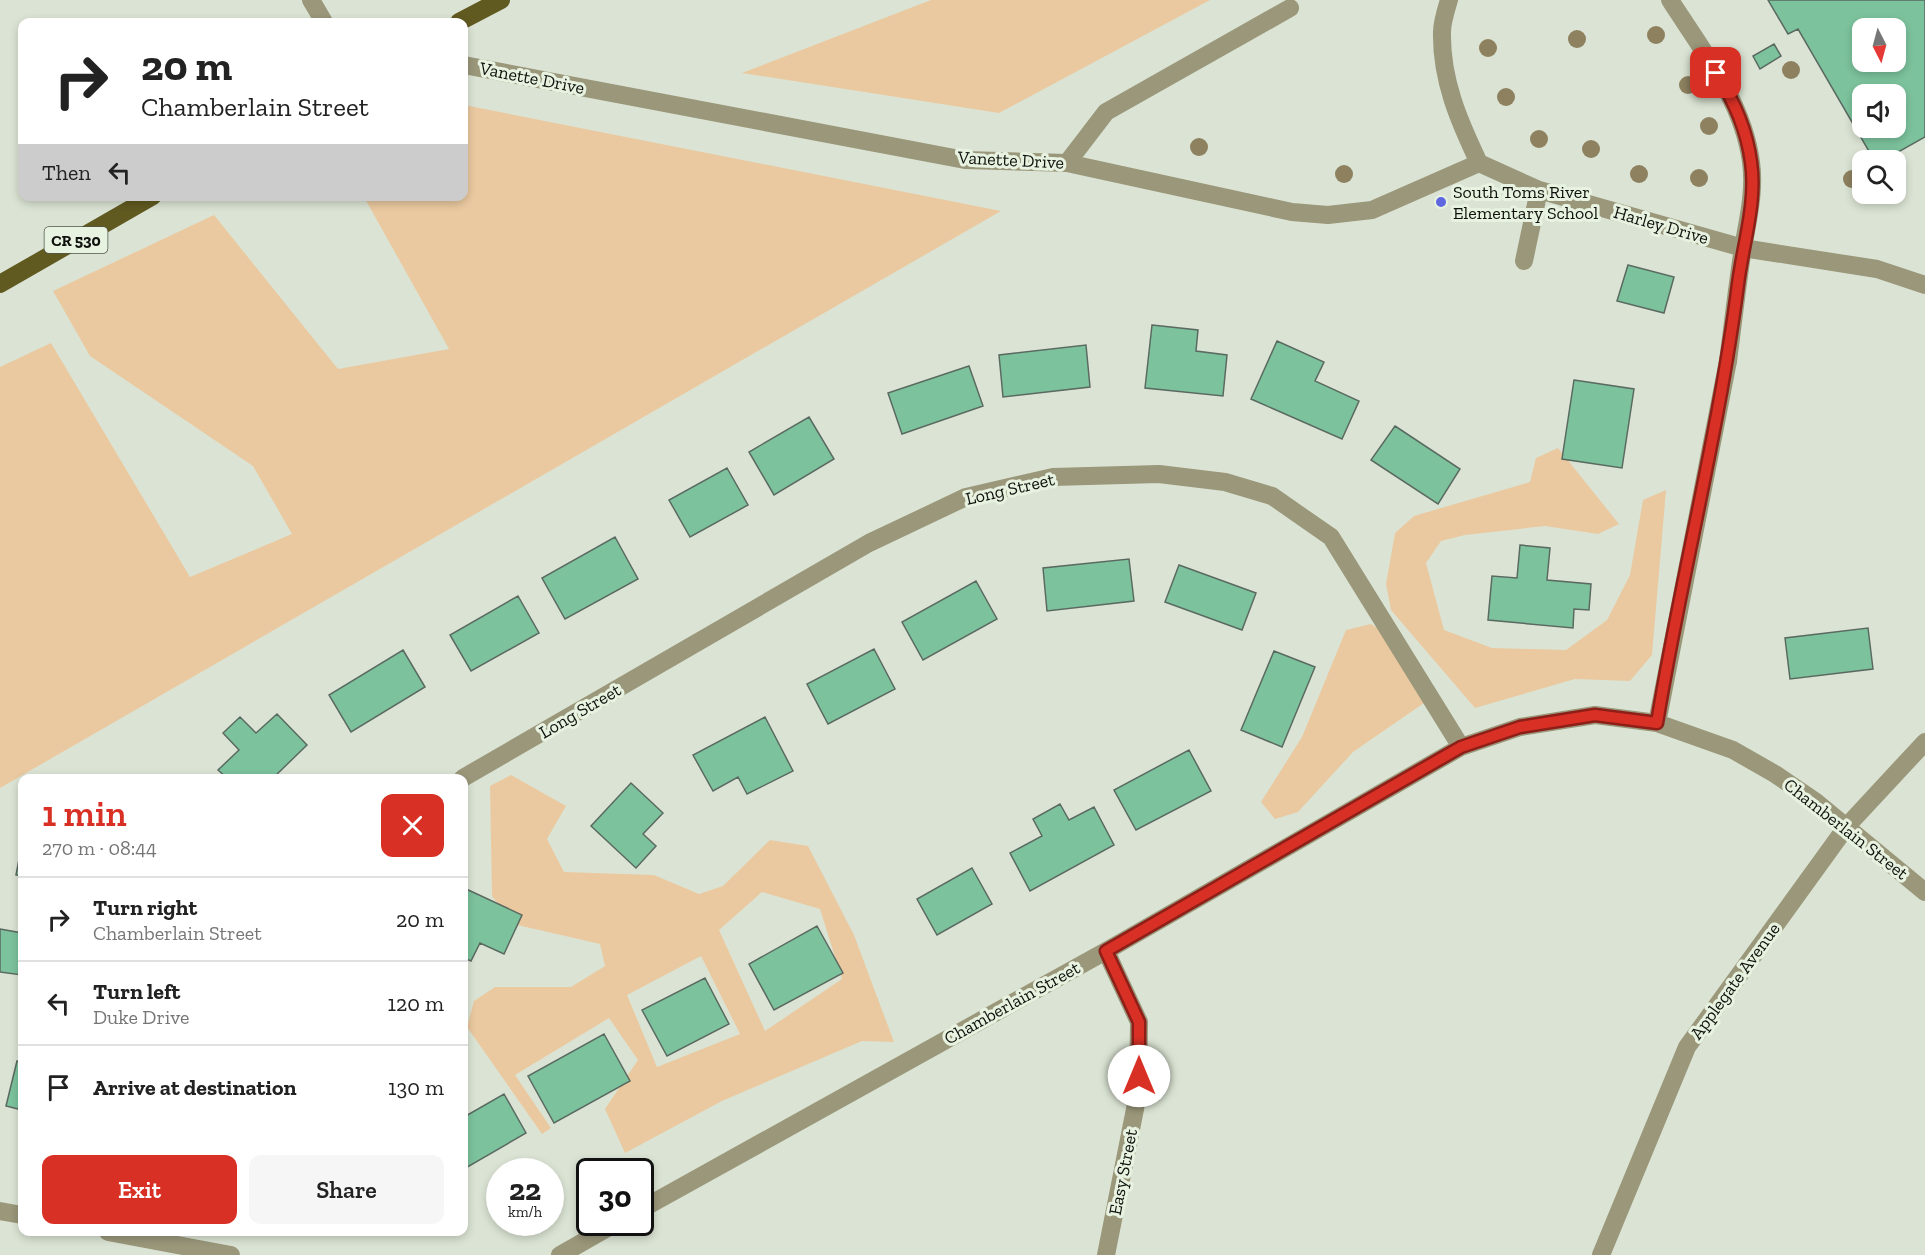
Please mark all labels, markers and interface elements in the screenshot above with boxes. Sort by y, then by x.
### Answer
north arrow [1852,18,1906,72]
map controls [1852,18,1906,204]
text: 20 m [141,40,232,91]
icon: right [42,42,120,120]
pin [1690,47,1741,98]
icon: arrive [1699,56,1732,89]
street label: Vanette Drive [477,57,586,99]
button: sound [1852,84,1906,138]
text: Chamberlain Street [141,91,369,123]
street label: Vanette Drive [956,146,1065,174]
button: search [1852,150,1906,204]
icon: left [103,156,136,189]
text: Then [42,159,91,186]
place label: South Toms River Elementary School [1453,181,1598,224]
marker: South Toms River Elementary School [1434,195,1448,209]
street label: Harley Drive [1611,201,1711,249]
road number: CR 530 [44,227,107,253]
street label: Long Street [963,468,1057,510]
street label: Long Street [535,679,625,743]
street label: Chamberlain Street [1779,774,1913,885]
text: 1 min [42,792,127,835]
button: close [381,794,444,857]
text: 270 m · 08:44 [42,836,157,860]
text: Turn right [93,894,197,921]
icon: right [42,903,75,936]
text: 20 m [396,906,444,933]
street label: Applegate Avenue [1685,918,1785,1044]
text: Chamberlain Street [93,921,262,945]
street label: Chamberlain Street [940,956,1084,1049]
text: Turn left [93,978,180,1005]
icon: left [42,987,75,1020]
text: 120 m [388,990,444,1017]
text: Duke Drive [93,1005,189,1029]
position arrow [1107,1044,1171,1108]
icon: arrive [42,1071,75,1104]
text: Arrive at destination [93,1074,296,1101]
text: 130 m [388,1074,444,1101]
street label: Easy Street [1104,1127,1142,1217]
button: Exit [42,1155,237,1224]
button: Share [249,1155,444,1224]
speed limit sign: 30 [576,1158,654,1236]
text: 22 [509,1172,541,1208]
text: km/h [508,1203,542,1221]

